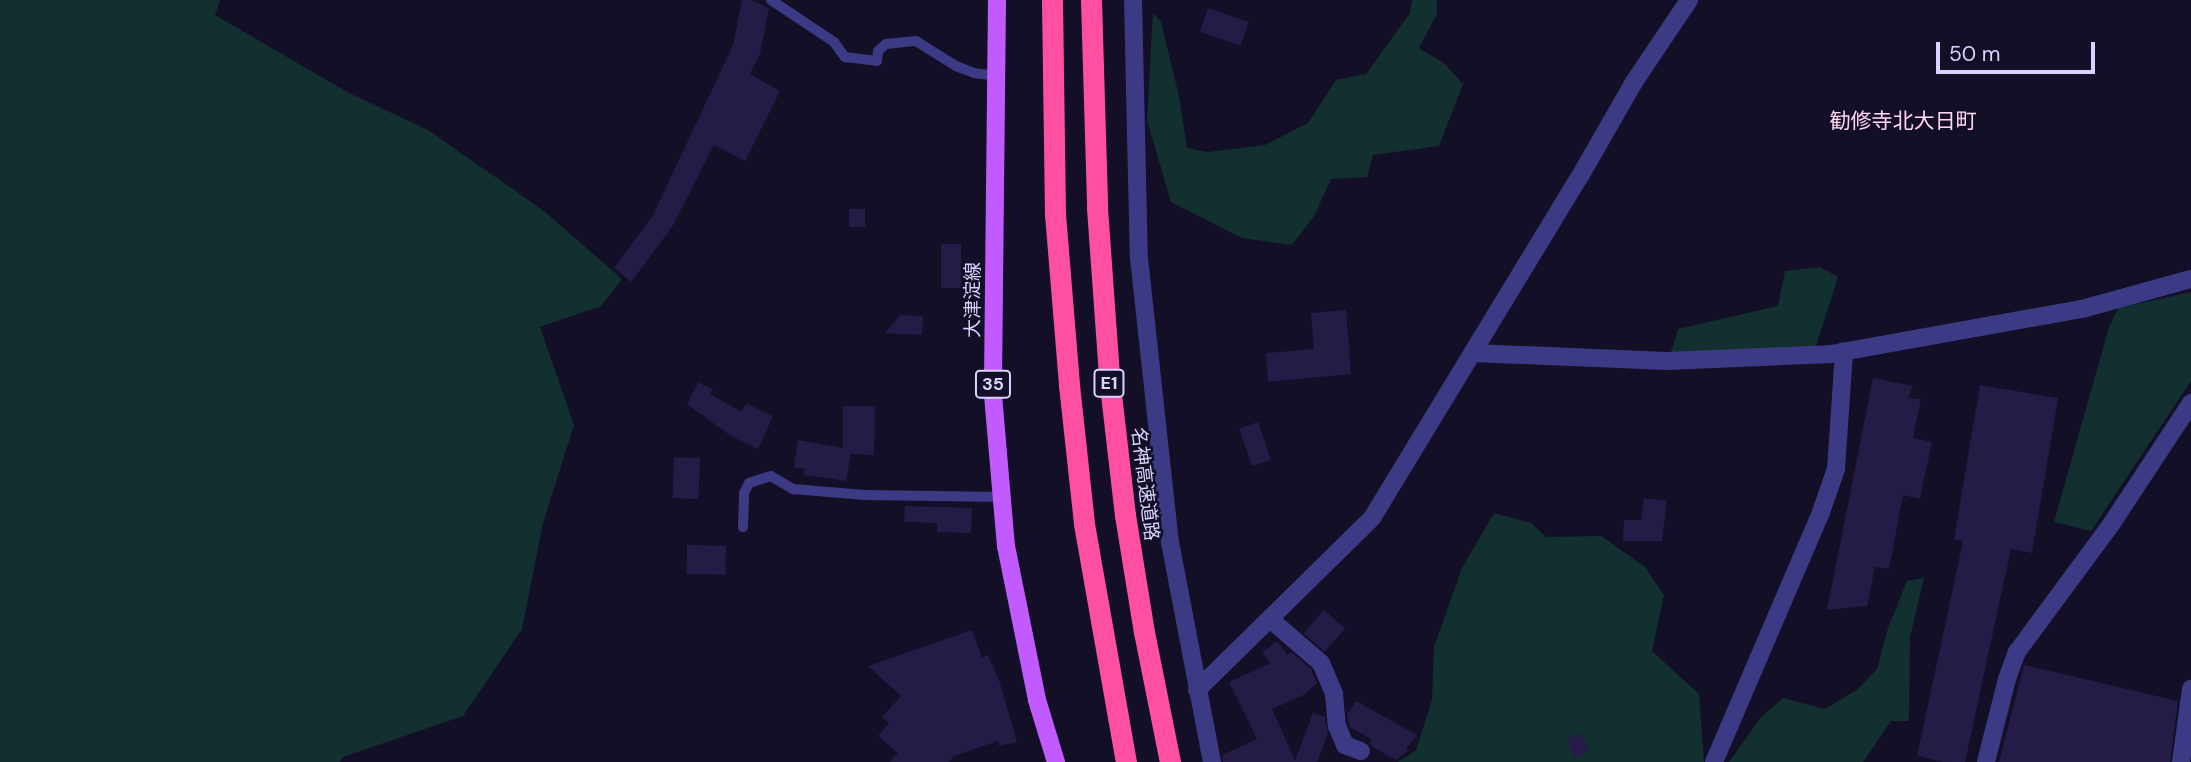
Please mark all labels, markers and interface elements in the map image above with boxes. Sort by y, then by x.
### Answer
scale bar [1939,28,2098,72]
text: 50 m [1949,40,2000,68]
district label: 勧修寺北大日町 [1830,108,1976,134]
street label: 大津淀線 [962,262,984,338]
road number: E1 [1093,368,1125,398]
road number: 35 [974,370,1012,398]
street label: 名神高速道路 [1127,426,1163,542]

